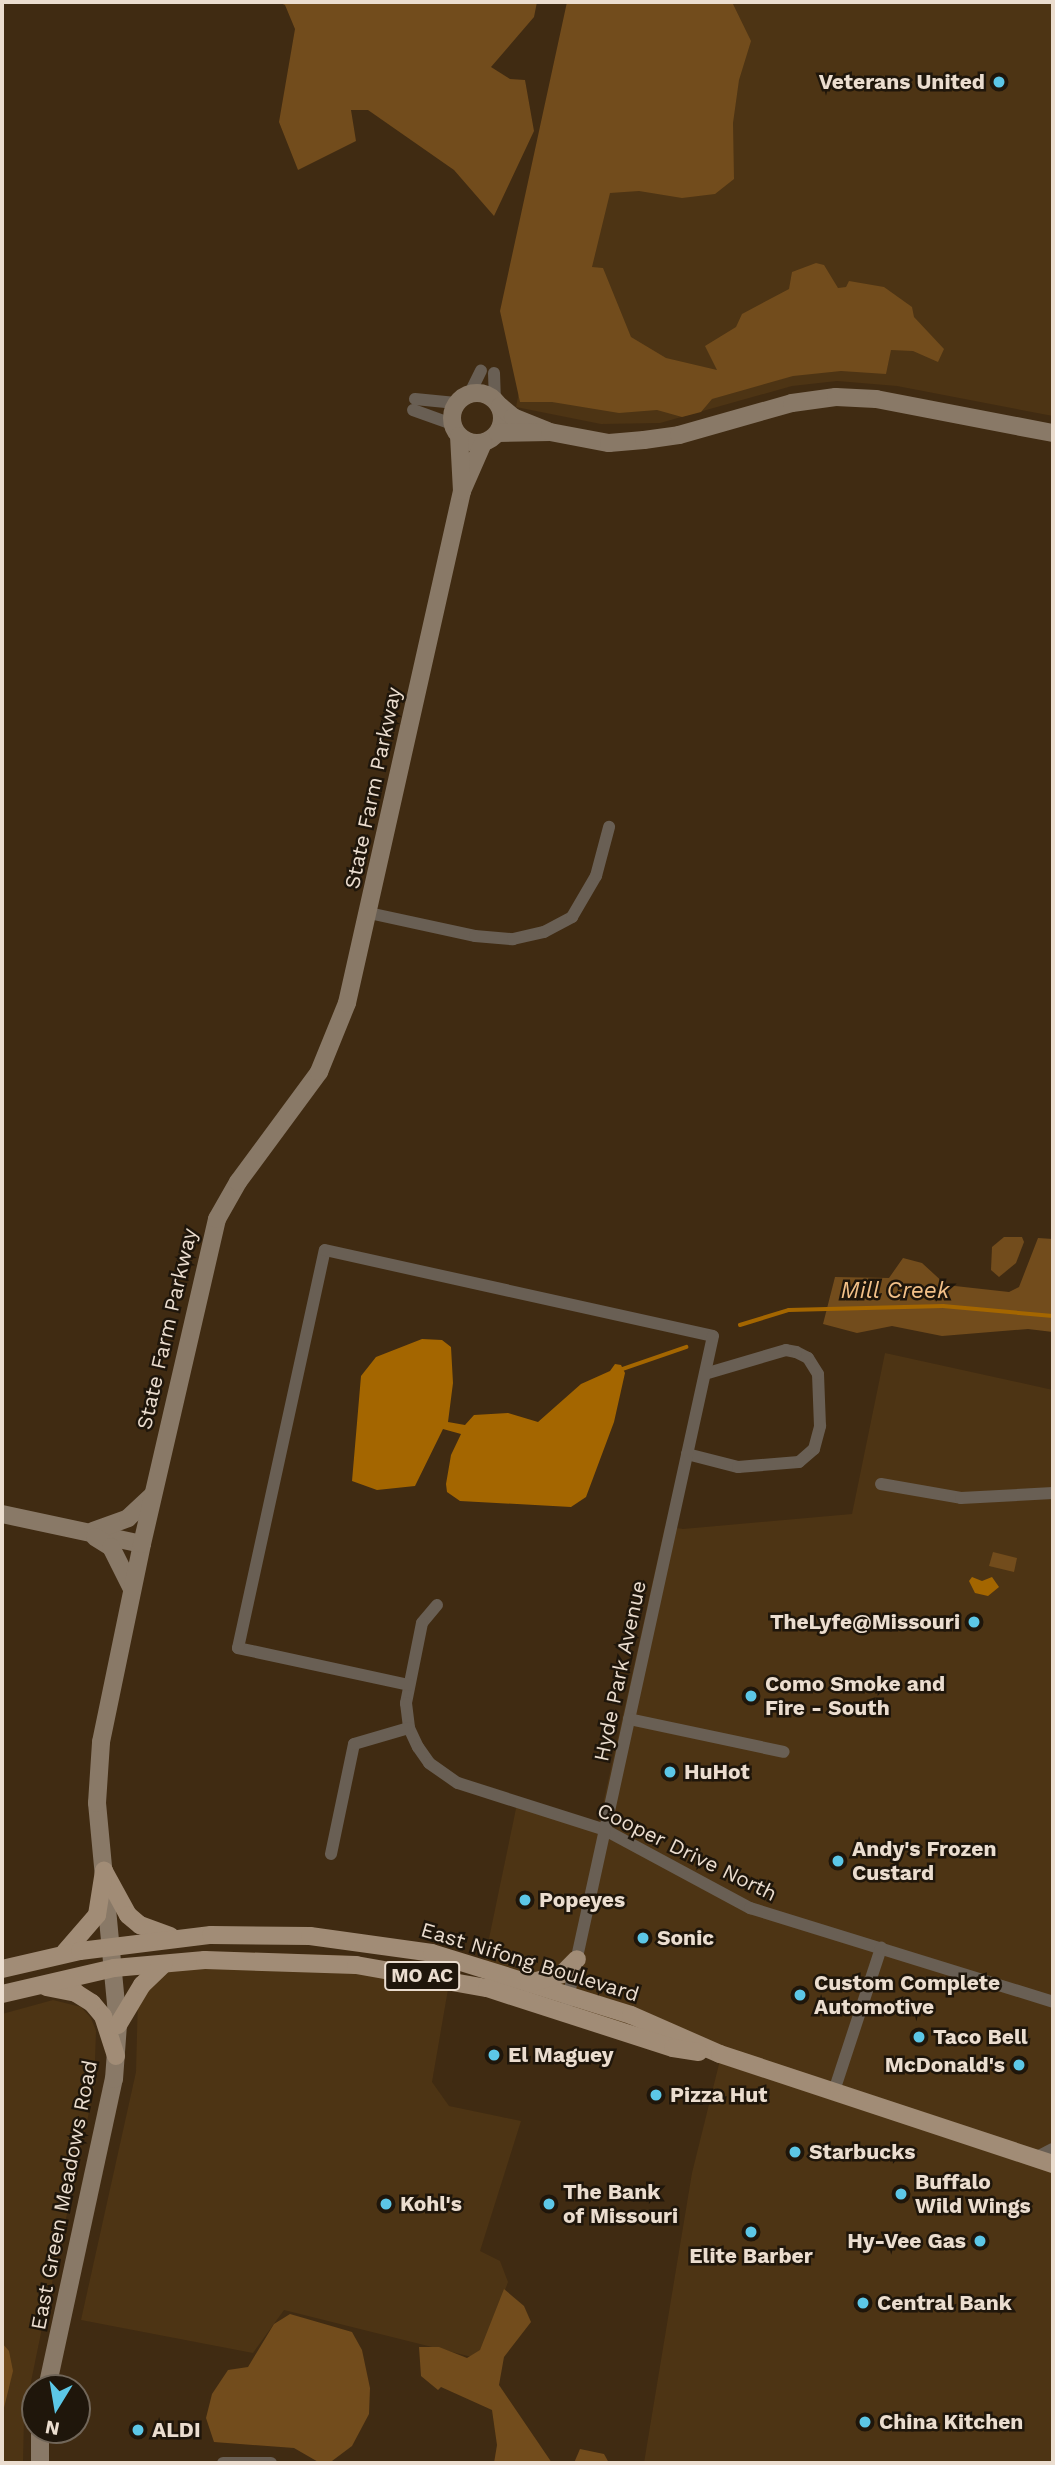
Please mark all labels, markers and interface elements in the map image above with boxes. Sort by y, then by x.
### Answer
place label: Veterans United [819,69,985,95]
marker: Veterans United [991,74,1007,90]
street label: State Farm Parkway [339,685,407,891]
street label: State Farm Parkway [132,1226,202,1432]
water label: Mill Creek [840,1277,950,1305]
street label: Hyde Park Avenue [588,1578,652,1764]
place label: TheLyfe@Missouri [770,1609,960,1635]
marker: TheLyfe@Missouri [966,1614,982,1630]
place label: Como Smoke and Fire - South [765,1671,945,1721]
marker: Como Smoke and Fire - South [743,1688,759,1704]
place label: HuHot [684,1759,750,1785]
marker: HuHot [662,1764,678,1780]
street label: Cooper Drive North [593,1797,781,1907]
place label: Andy's Frozen Custard [852,1836,996,1886]
marker: Andy's Frozen Custard [830,1853,846,1869]
place label: Popeyes [539,1887,625,1913]
marker: Popeyes [517,1892,533,1908]
street label: East Nifong Boulevard [418,1917,642,2007]
place label: Sonic [657,1925,714,1951]
marker: Sonic [635,1930,651,1946]
road number: MO AC [384,1960,460,1992]
place label: Custom Complete Automotive [814,1970,1000,2020]
marker: Custom Complete Automotive [792,1987,808,2003]
place label: Taco Bell [933,2024,1028,2050]
marker: Taco Bell [911,2029,927,2045]
place label: El Maguey [508,2042,614,2068]
marker: El Maguey [486,2047,502,2063]
place label: McDonald's [885,2052,1005,2078]
marker: McDonald's [1011,2057,1027,2073]
street label: East Green Meadows Road [25,2058,103,2332]
place label: Pizza Hut [670,2082,768,2108]
marker: Pizza Hut [648,2087,664,2103]
place label: Starbucks [809,2139,915,2165]
marker: Starbucks [787,2144,803,2160]
place label: Buffalo Wild Wings [915,2169,1031,2219]
place label: The Bank of Missouri [563,2179,678,2229]
marker: Buffalo Wild Wings [893,2186,909,2202]
place label: Kohl's [400,2191,462,2217]
marker: Kohl's [378,2196,394,2212]
marker: The Bank of Missouri [541,2196,557,2212]
marker: Elite Barber [743,2224,759,2240]
place label: Hy-Vee Gas [847,2228,966,2254]
marker: Hy-Vee Gas [972,2233,988,2249]
place label: Elite Barber [689,2243,813,2269]
place label: Central Bank [877,2290,1012,2316]
marker: Central Bank [855,2295,871,2311]
north arrow [21,2374,91,2444]
place label: China Kitchen [879,2409,1024,2435]
marker: China Kitchen [857,2414,873,2430]
text: N [43,2416,61,2441]
place label: ALDI [152,2417,201,2443]
marker: ALDI [130,2422,146,2438]

